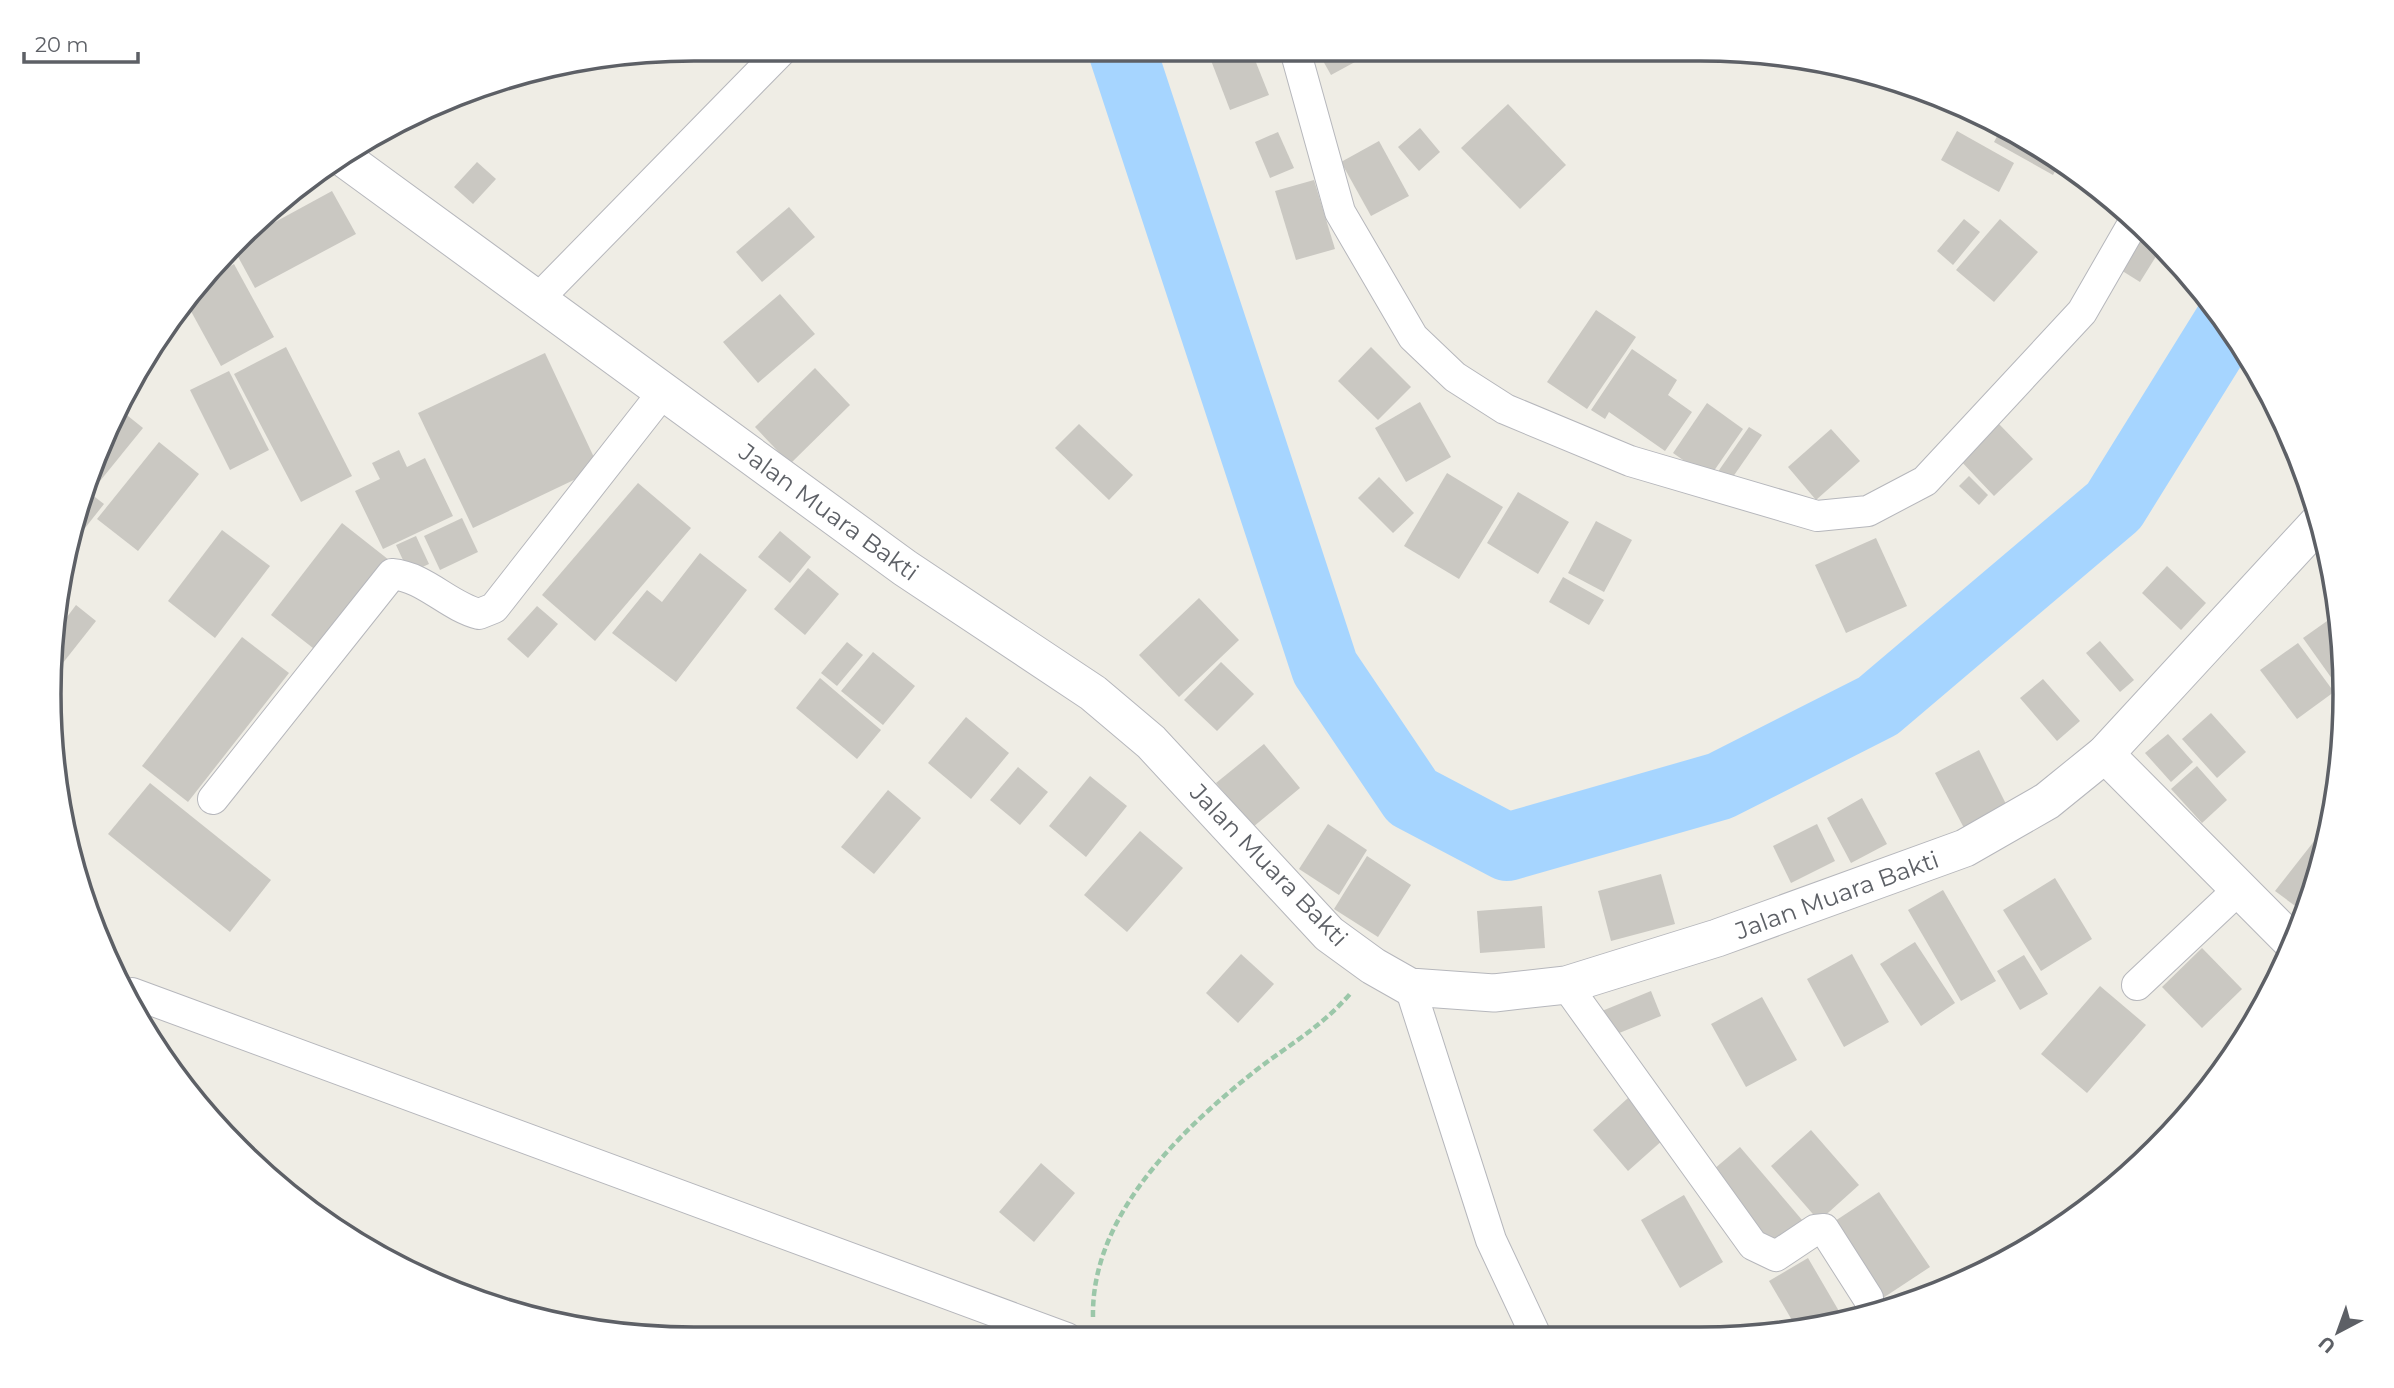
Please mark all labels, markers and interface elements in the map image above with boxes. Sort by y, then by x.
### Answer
scale bar [24,21,138,65]
text: 20 m [35,32,89,57]
street label: Jalan Muara Bakti [733,437,924,587]
street label: Jalan Muara Bakti [1183,777,1354,952]
street label: Jalan Muara Bakti [1730,845,1943,946]
north arrow [2303,1297,2373,1367]
text: U [2314,1331,2340,1358]

